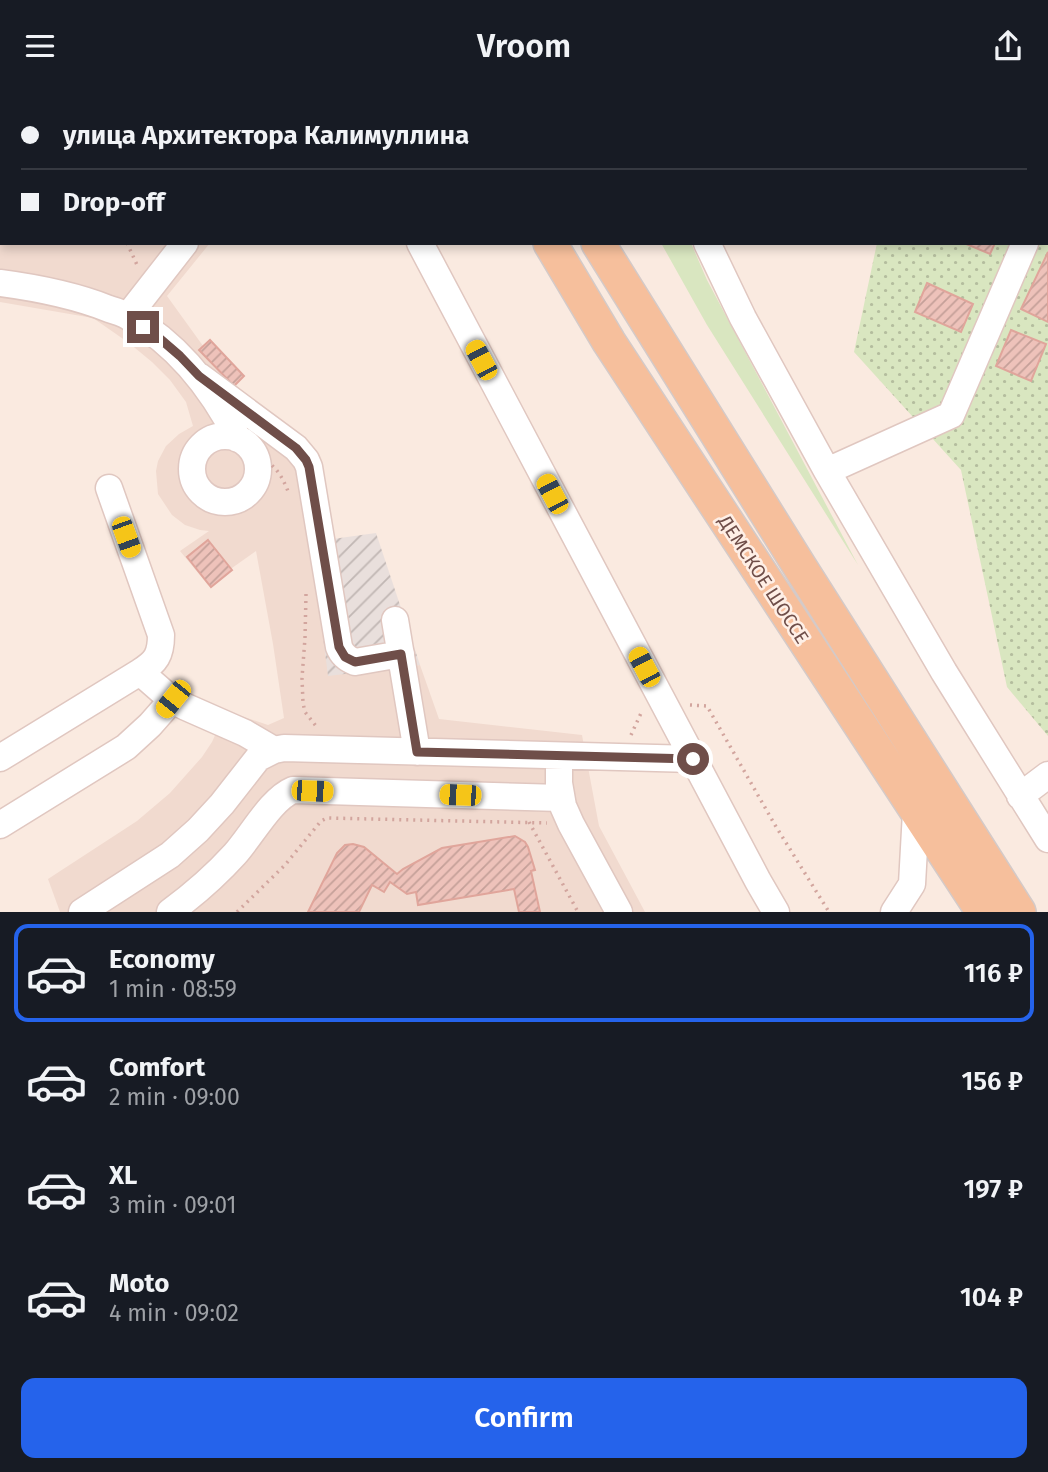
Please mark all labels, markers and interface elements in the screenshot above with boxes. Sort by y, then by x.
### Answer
icon: menu [21,27,59,65]
text: Vroom [477,27,571,65]
icon: share [989,27,1027,65]
text: улица Архитектора Калимуллина [63,120,469,151]
text: Drop-off [63,187,165,218]
route end [127,311,159,343]
car [462,337,501,383]
car [533,471,572,517]
street label: ДЕМСКОЕ ШОССЕ [713,510,814,648]
car [109,514,144,560]
car [625,644,664,690]
car [152,676,195,722]
route start [677,743,709,775]
car [291,780,334,802]
car [439,784,482,806]
icon: car [25,942,88,1005]
text: Economy [109,944,215,975]
text: 116 ₽ [964,958,1023,989]
text: 1 min · 08:59 [109,975,237,1003]
icon: car [25,1050,88,1113]
text: Comfort [109,1052,205,1083]
text: 156 ₽ [961,1066,1023,1097]
text: 2 min · 09:00 [109,1083,240,1111]
icon: car [25,1158,88,1221]
text: XL [109,1160,137,1191]
text: 197 ₽ [964,1174,1023,1205]
text: 3 min · 09:01 [109,1191,236,1219]
icon: car [25,1266,88,1329]
text: Moto [109,1268,169,1299]
text: 104 ₽ [960,1282,1023,1313]
text: 4 min · 09:02 [109,1299,239,1327]
button: Confirm [21,1378,1027,1458]

